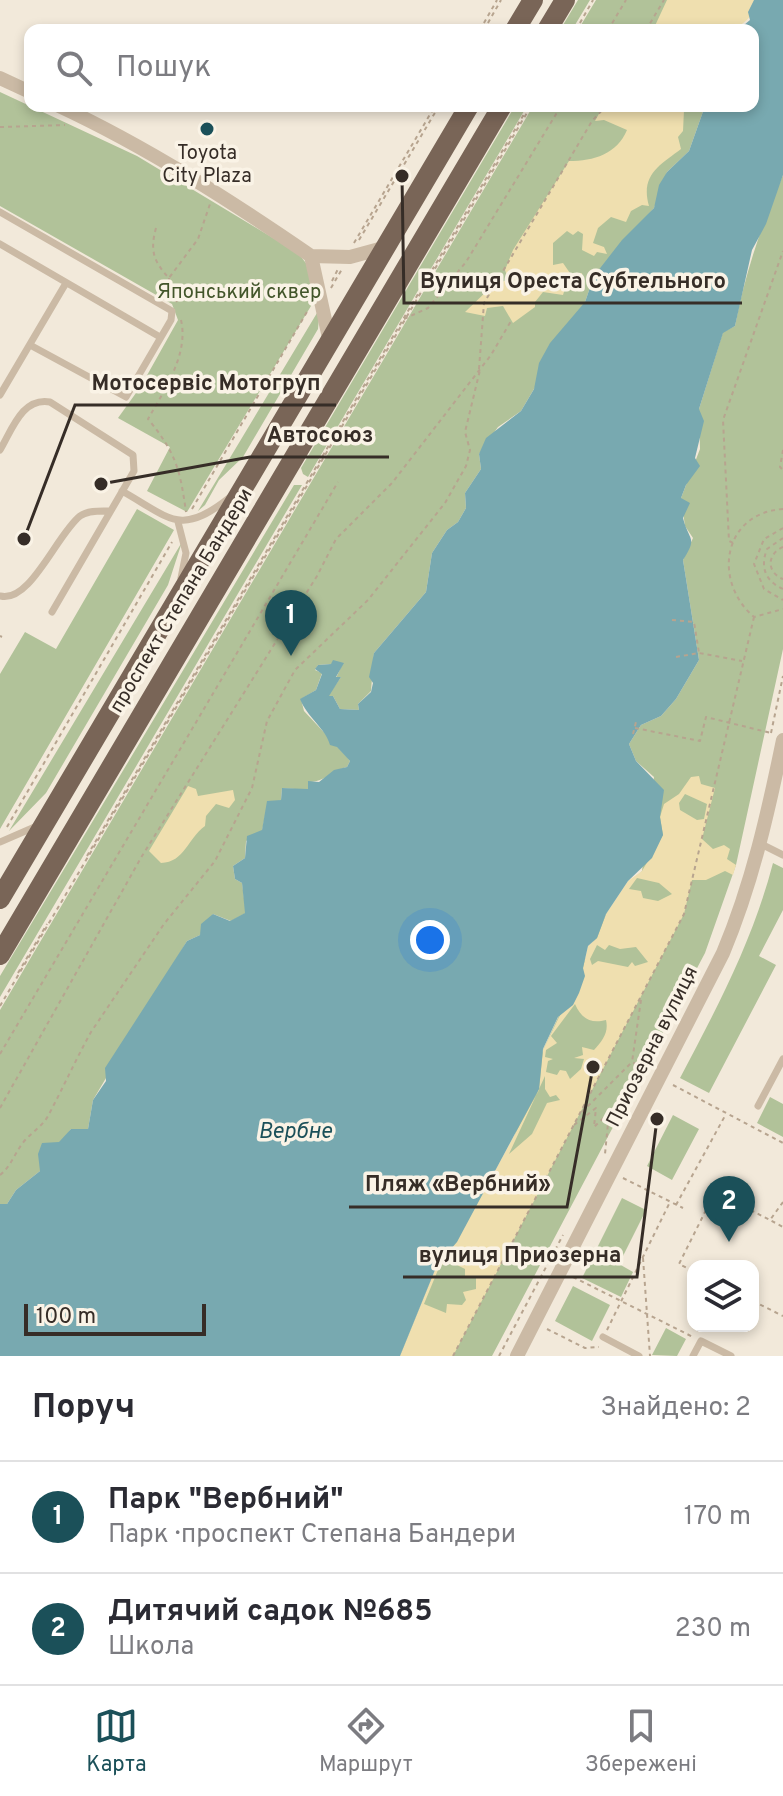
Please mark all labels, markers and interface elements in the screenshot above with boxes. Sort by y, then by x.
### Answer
search box [24,24,759,112]
icon: search [52,46,96,90]
text: Пошук [116,50,211,87]
marker: Toyota City Plaza [198,120,216,138]
place label: Toyota City Plaza [162,141,252,190]
callout: Вулиця Ореста Субтельного [404,257,742,303]
text: Вулиця Ореста Субтельного [420,269,726,296]
park label: Японський сквер [157,280,321,306]
callout: Мотосервіс Мотогруп [75,359,336,405]
text: Мотосервіс Мотогруп [91,371,321,398]
callout: Автосоюз [250,411,389,457]
text: Автосоюз [267,423,373,450]
street label: проспект Степана Бандери [104,484,260,718]
pin: 1 [265,590,317,656]
your location [410,920,450,960]
street label: Приозерна вулиця [601,962,705,1132]
water label: Вербне [258,1119,332,1146]
callout: Пляж «Вербний» [349,1161,567,1207]
text: Пляж «Вербний» [365,1172,551,1199]
pin: 2 [703,1176,755,1242]
callout: вулиця Приозерна [403,1231,637,1277]
text: вулиця Приозерна [419,1243,621,1270]
map controls [687,1260,759,1332]
button: layers [687,1260,759,1332]
scale bar [24,1300,206,1336]
text: 100 m [36,1304,96,1331]
text: Поруч [32,1387,135,1430]
text: Знайдено: 2 [601,1392,751,1425]
text: Парк "Вербний" [108,1482,344,1519]
text: 1 [53,1501,63,1534]
text: 170 m [684,1501,751,1534]
text: Парк · проспект Степана Бандери [108,1519,516,1552]
text: Дитячий садок №685 [108,1594,433,1631]
text: 2 [50,1613,66,1646]
text: 230 m [675,1613,751,1646]
text: Школа [108,1631,194,1664]
tab: Карта [86,1704,147,1779]
tab: Маршрут [319,1704,413,1779]
tab: Збережені [585,1704,697,1779]

